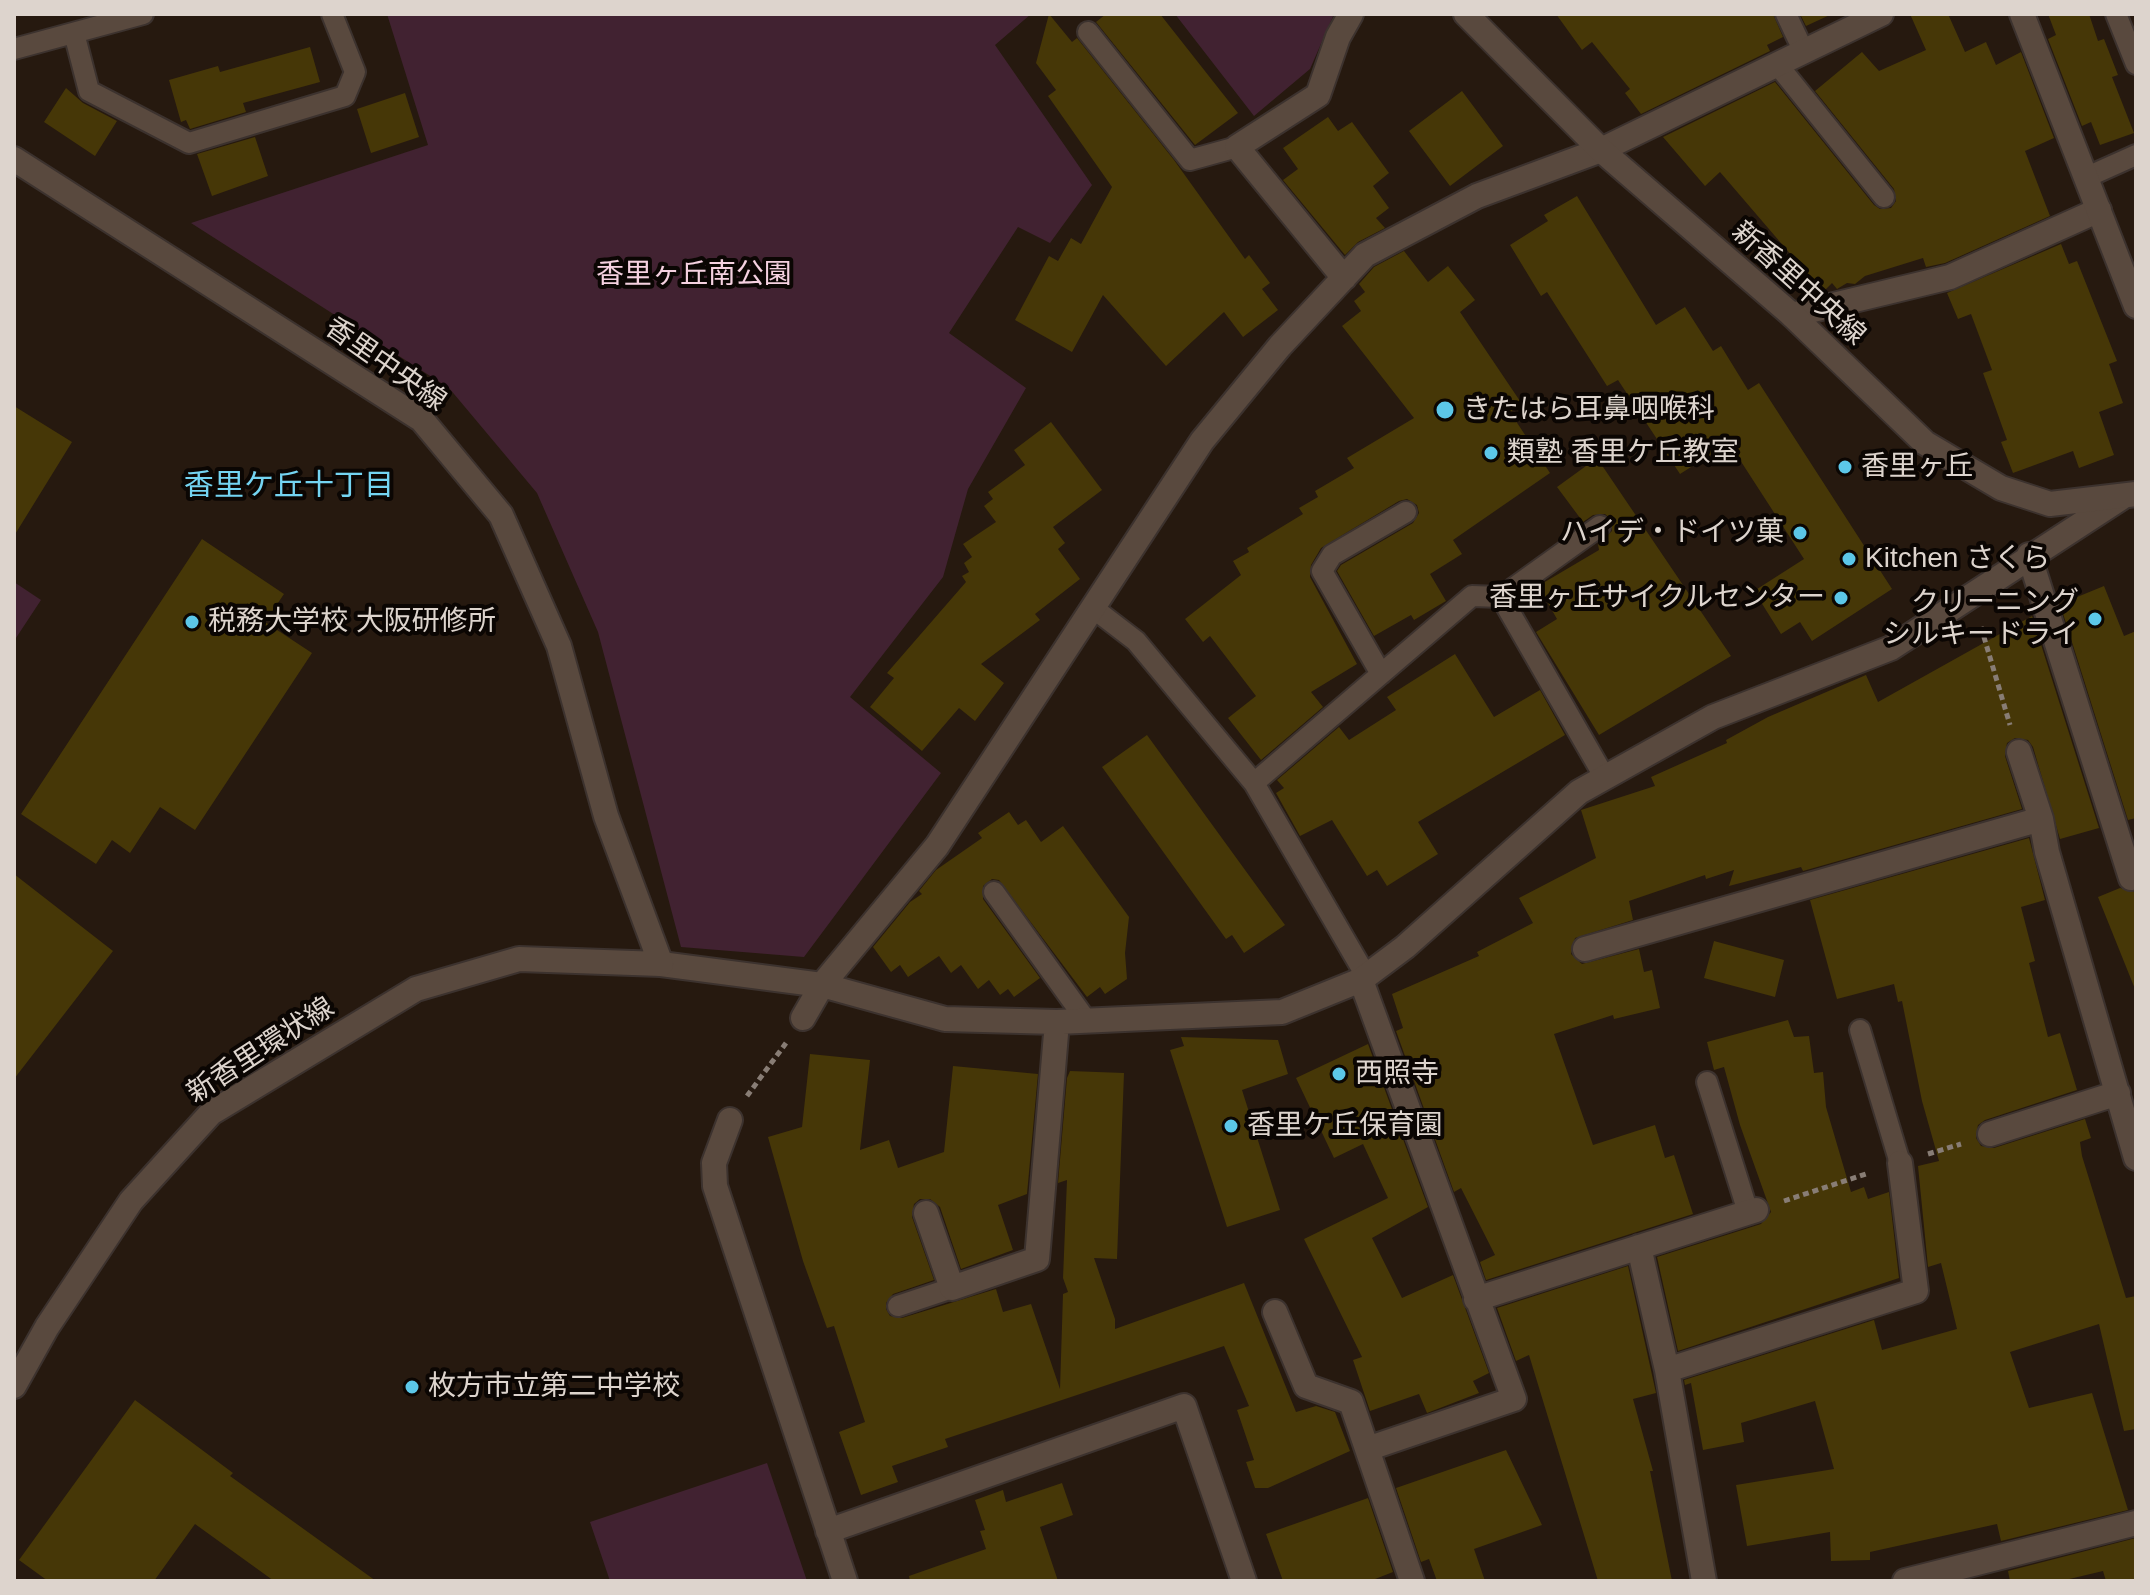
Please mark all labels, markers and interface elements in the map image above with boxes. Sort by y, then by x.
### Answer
street label: 新香里中央線 [1724,215,1872,353]
park label: 香里ヶ丘南公園 [596,258,792,292]
street label: 香里中央線 [318,311,452,419]
place label: きたはら耳鼻咽喉科 [1463,393,1715,427]
marker: きたはら耳鼻咽喉科 [1434,399,1456,421]
place label: 類塾 香里ケ丘教室 [1507,436,1739,470]
marker: 類塾 香里ケ丘教室 [1482,444,1500,462]
place label: 香里ヶ丘 [1861,450,1973,484]
marker: 香里ヶ丘 [1836,458,1854,476]
district label: 香里ケ丘十丁目 [184,469,394,505]
place label: ハイデ・ドイツ菓 [1560,516,1784,550]
marker: ハイデ・ドイツ菓 [1791,524,1809,542]
place label: Kitchen さくら [1865,542,2050,576]
marker: Kitchen さくら [1840,550,1858,568]
place label: 香里ヶ丘サイクルセンター [1489,581,1825,615]
place label: クリーニング シルキードライ [1883,586,2079,652]
marker: 香里ヶ丘サイクルセンター [1832,589,1850,607]
place label: 税務大学校 大阪研修所 [208,605,496,639]
marker: クリーニング シルキードライ [2086,610,2104,628]
marker: 税務大学校 大阪研修所 [183,613,201,631]
street label: 新香里環状線 [181,991,341,1111]
place label: 西照寺 [1355,1057,1439,1091]
marker: 西照寺 [1330,1065,1348,1083]
place label: 香里ケ丘保育園 [1247,1109,1443,1143]
marker: 香里ケ丘保育園 [1222,1117,1240,1135]
place label: 枚方市立第二中学校 [428,1370,680,1404]
marker: 枚方市立第二中学校 [403,1378,421,1396]

